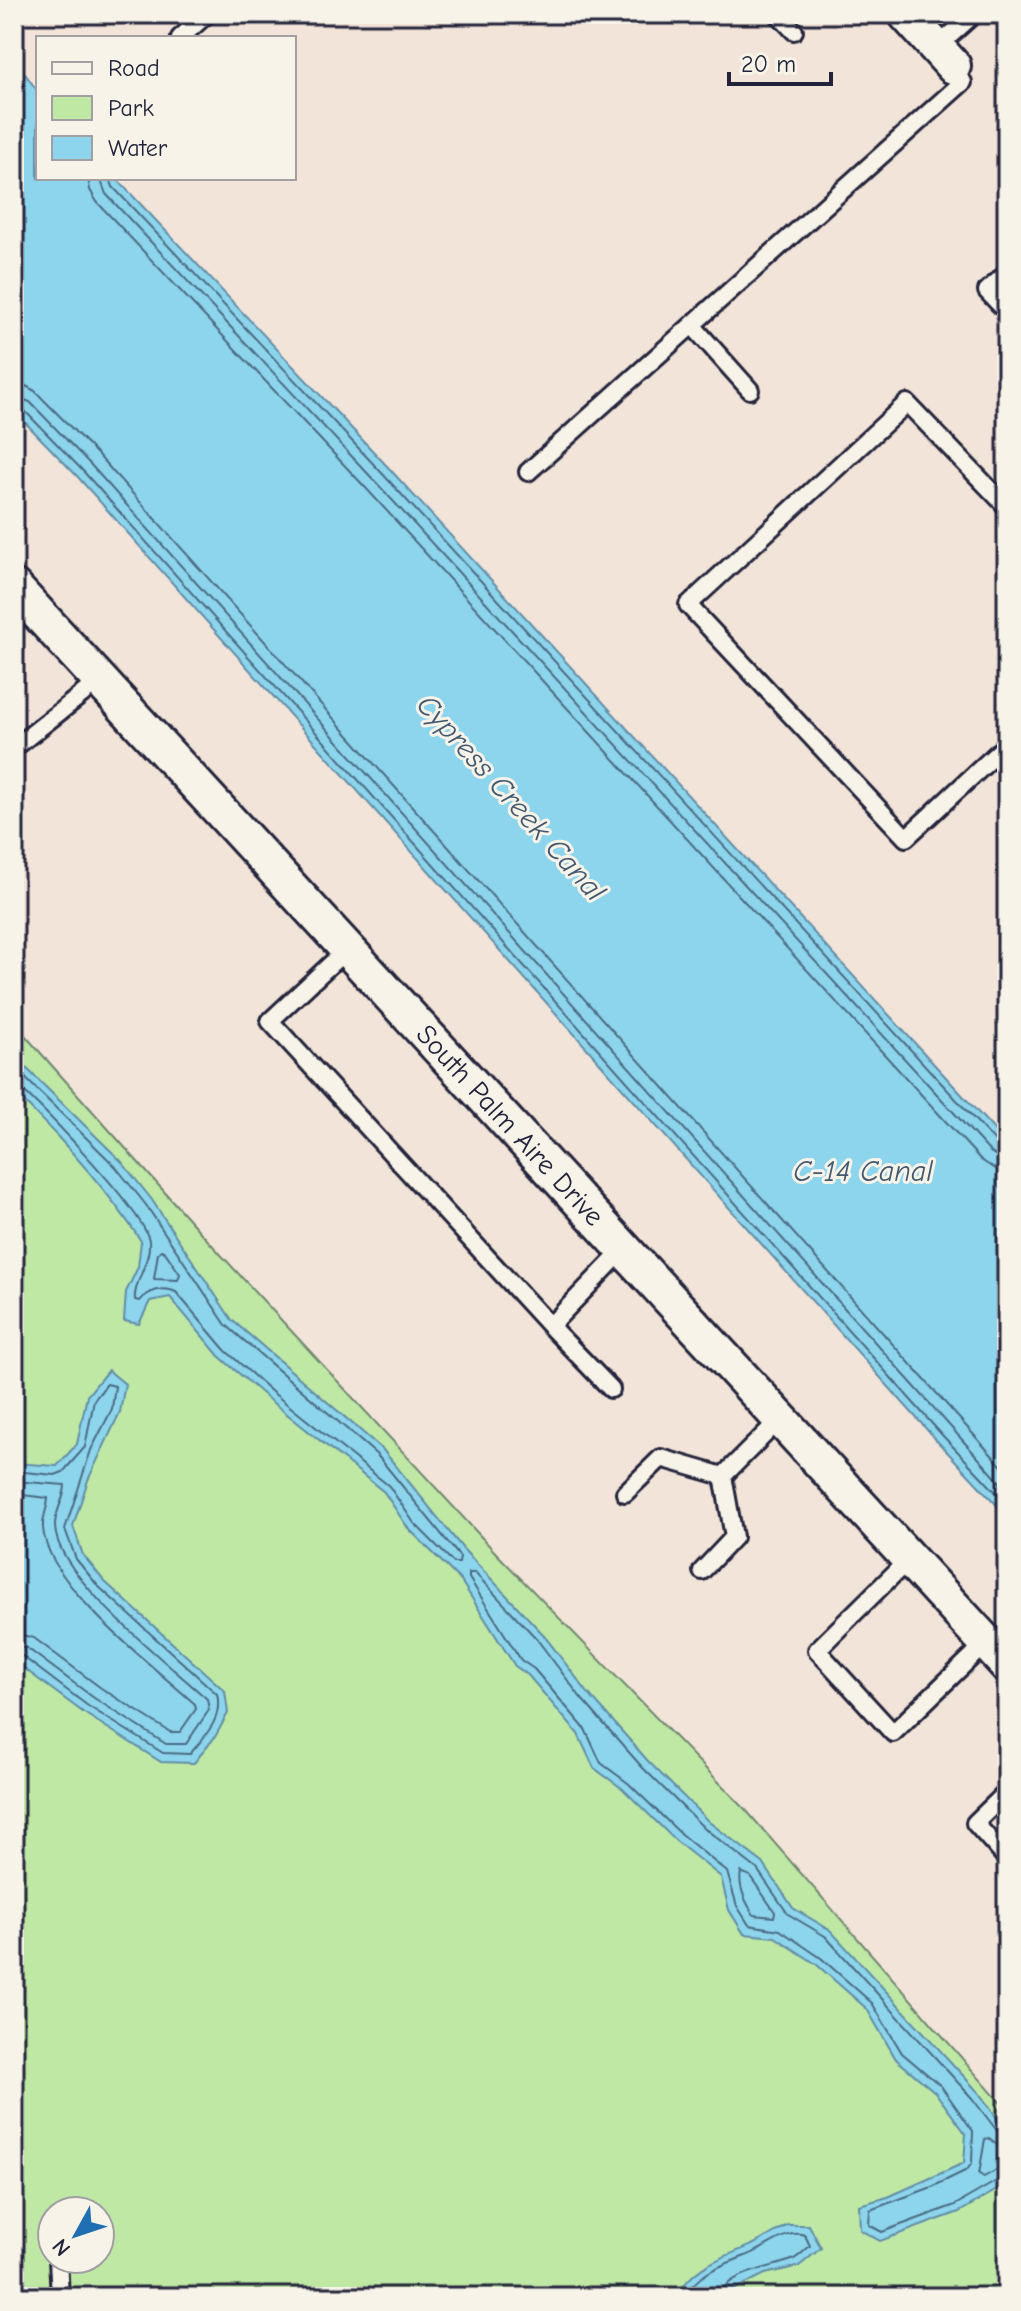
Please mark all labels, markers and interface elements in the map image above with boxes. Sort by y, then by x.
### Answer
legend [36,36,296,180]
scale bar [729,36,831,86]
text: 20 m [741,50,796,78]
text: Road [108,54,160,82]
text: Park [108,94,154,122]
text: Water [108,134,168,162]
water label: Cypress Creek Canal [409,688,613,909]
street label: South Palm Aire Drive [410,1018,610,1232]
water label: C-14 Canal [793,1154,933,1189]
north arrow [36,2195,116,2275]
text: N [47,2233,76,2261]

